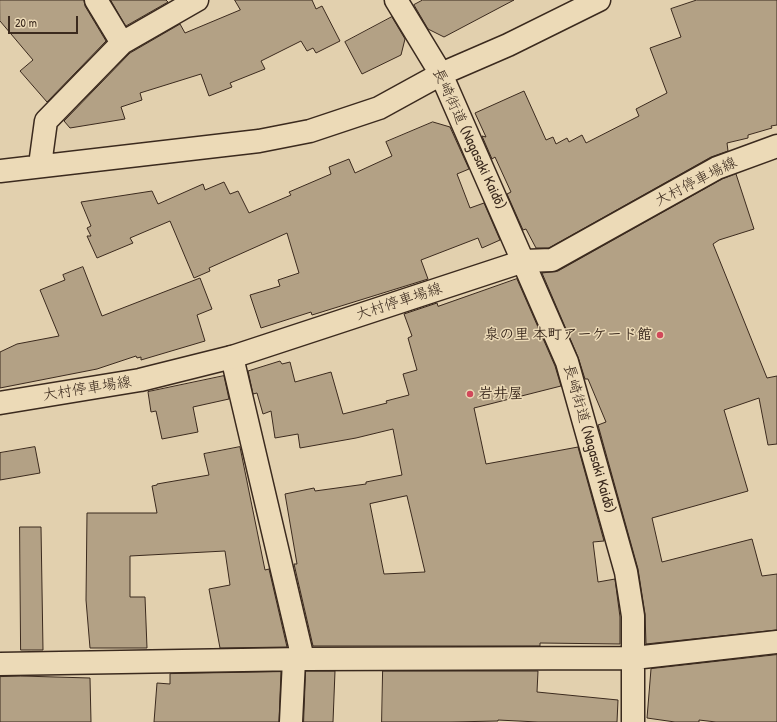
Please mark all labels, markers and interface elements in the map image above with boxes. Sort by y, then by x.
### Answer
scale bar [10,8,80,34]
text: 20 m [15,14,37,31]
street label: 長崎街道 (Nagasaki Kaidō) [428,65,510,213]
street label: 大村停車場線 [652,154,740,210]
street label: 大村停車場線 [353,280,445,324]
place label: 泉の里 本町アーケード館 [484,326,652,344]
marker: 泉の里 本町アーケード館 [655,330,665,340]
street label: 長崎街道 (Nagasaki Kaidō) [559,362,619,516]
street label: 大村停車場線 [41,373,133,405]
place label: 岩井屋 [478,385,523,403]
marker: 岩井屋 [465,389,475,399]

